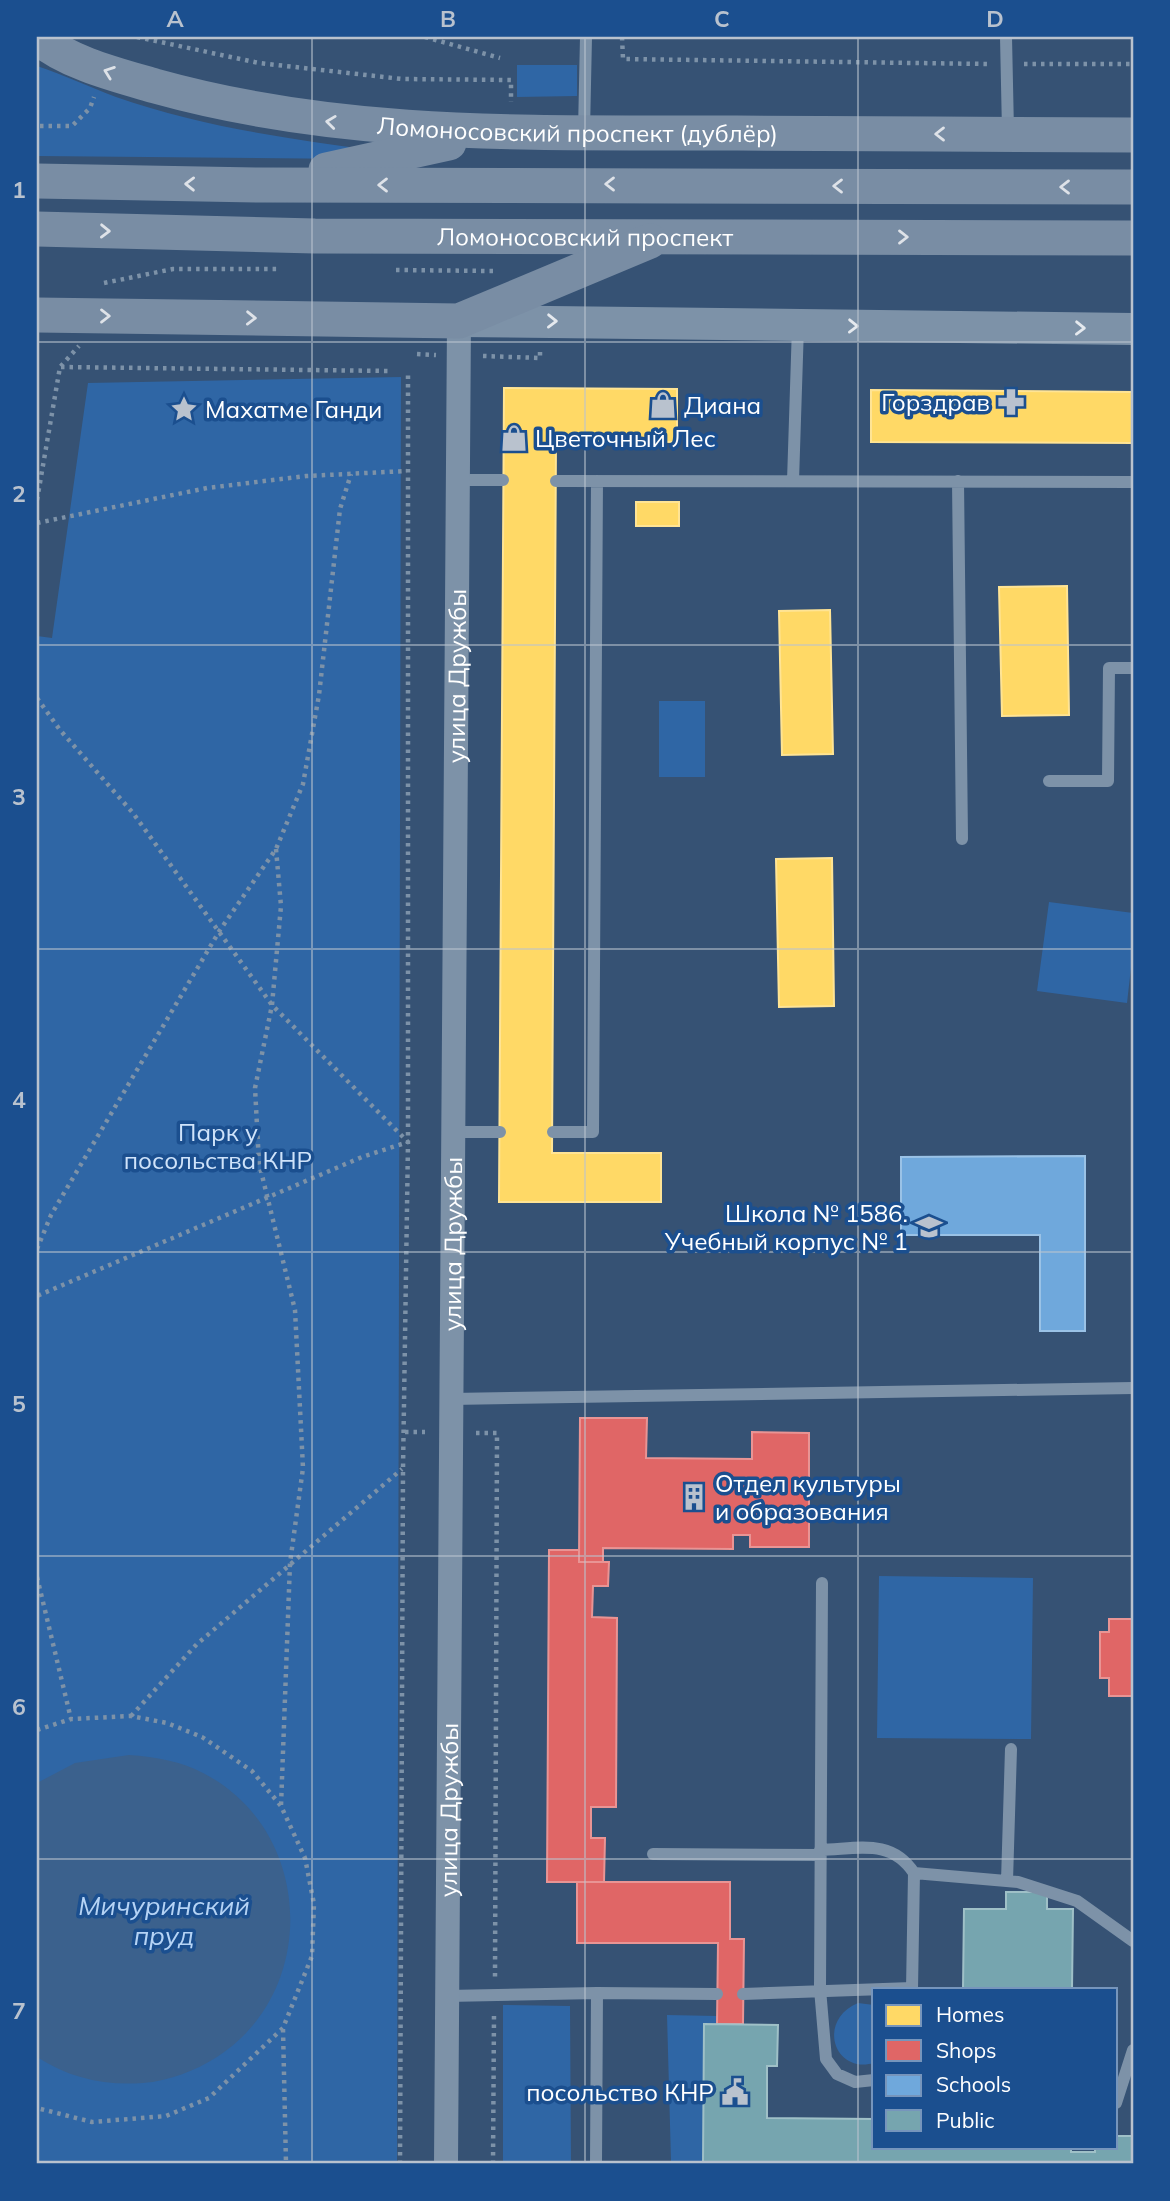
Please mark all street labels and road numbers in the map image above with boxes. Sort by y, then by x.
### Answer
street label: Ломоносовский проспект (дублёр) [376,110,778,148]
street label: Ломоносовский проспект [437,221,733,252]
street label: улица Дружбы [441,589,472,763]
street label: улица Дружбы [437,1157,468,1331]
street label: улица Дружбы [433,1723,464,1897]

